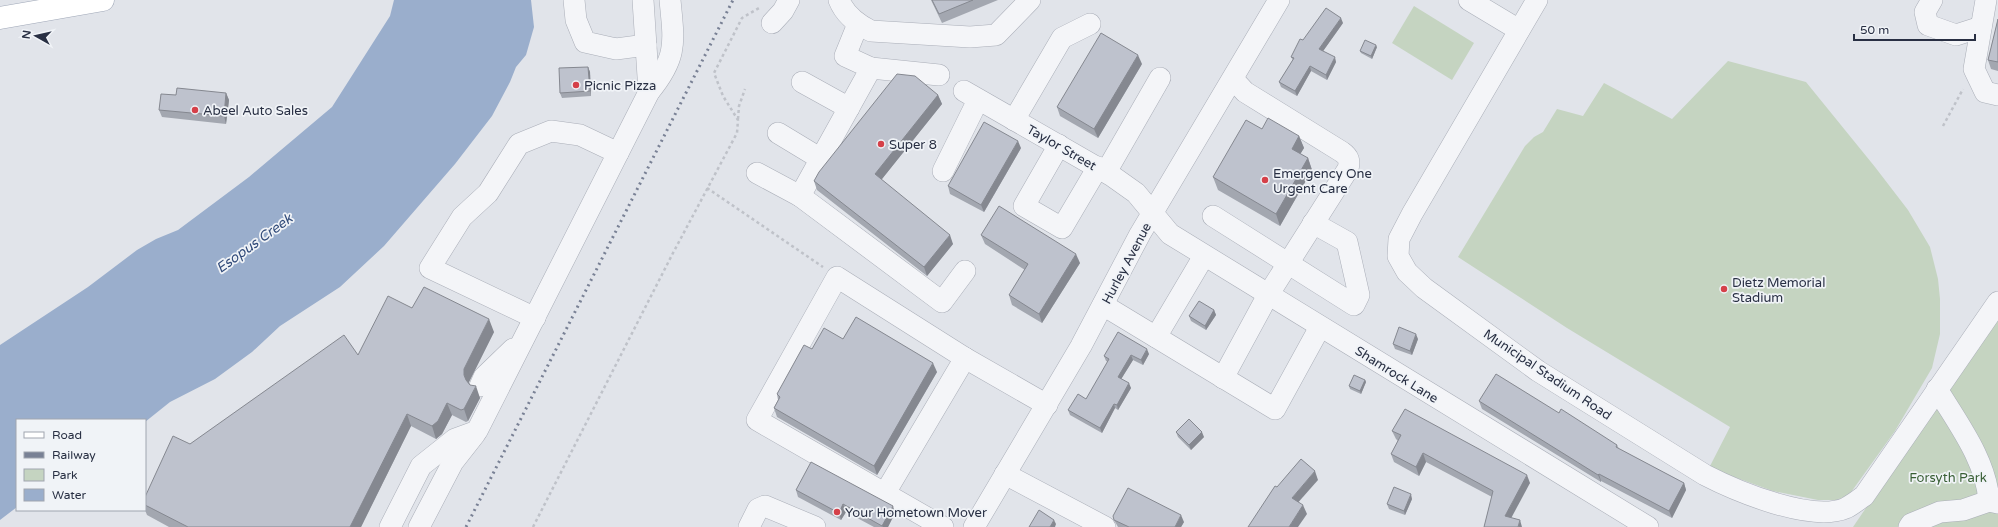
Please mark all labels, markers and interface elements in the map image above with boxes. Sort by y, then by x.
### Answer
north arrow [16,16,56,56]
scale bar [1854,16,1975,42]
text: 50 m [1860,23,1889,37]
text: N [20,29,34,40]
place label: Picnic Pizza [584,78,656,94]
marker: Picnic Pizza [571,80,581,90]
place label: Abeel Auto Sales [203,103,308,119]
marker: Abeel Auto Sales [190,105,200,115]
street label: Taylor Street [1024,122,1099,174]
place label: Super 8 [889,137,937,153]
marker: Super 8 [876,139,886,149]
place label: Emergency One Urgent Care [1273,166,1372,197]
marker: Emergency One Urgent Care [1260,175,1270,185]
water label: Esopus Creek [213,209,297,277]
street label: Hurley Avenue [1099,220,1155,307]
place label: Dietz Memorial Stadium [1732,275,1825,306]
marker: Dietz Memorial Stadium [1719,284,1729,294]
street label: Municipal Stadium Road [1480,326,1615,424]
street label: Shamrock Lane [1352,343,1441,407]
legend [16,419,146,511]
text: Road [52,428,82,442]
text: Railway [52,448,96,462]
text: Park [52,468,78,482]
park label: Forsyth Park [1909,470,1987,486]
text: Water [52,488,87,502]
place label: Your Hometown Mover [845,505,987,521]
marker: Your Hometown Mover [832,507,842,517]

